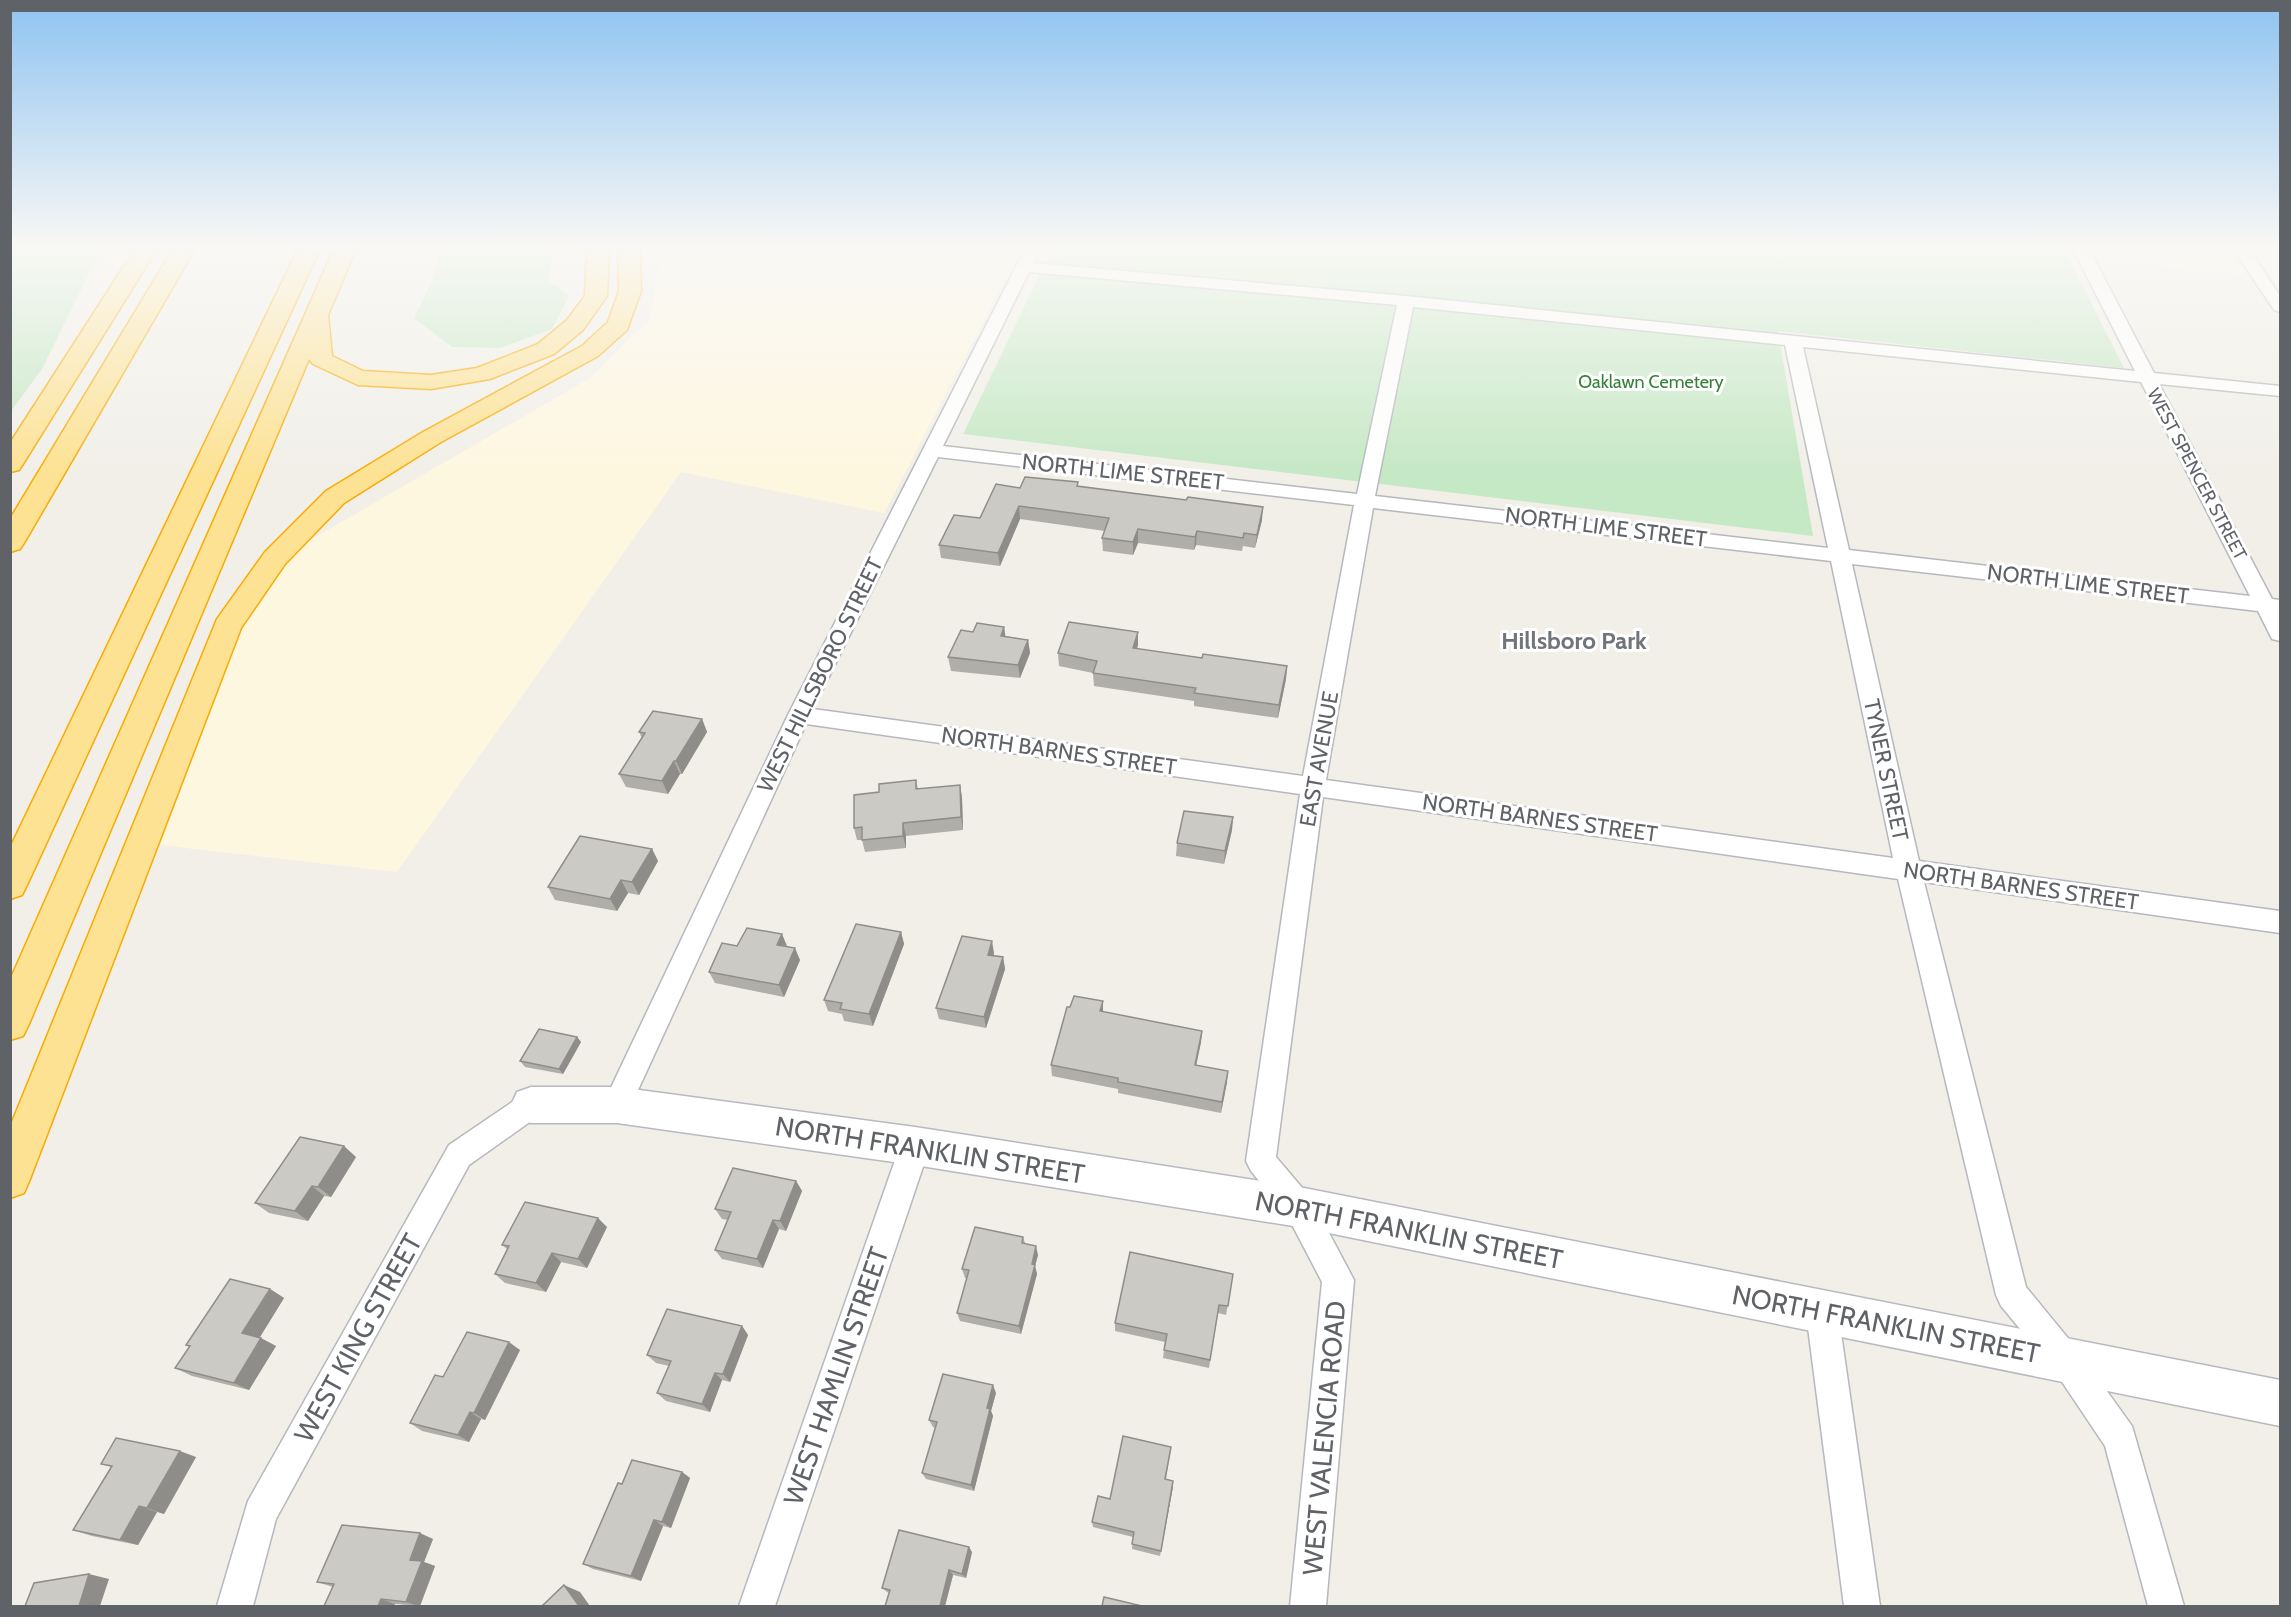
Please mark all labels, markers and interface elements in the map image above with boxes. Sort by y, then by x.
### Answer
park label: Oaklawn Cemetery [1578,371,1724,393]
street label: WEST SPENCER STREET [2142,384,2252,564]
street label: NORTH LIME STREET [1021,448,1226,496]
street label: NORTH LIME STREET [1504,501,1709,553]
street label: WEST HILLSBORO STREET [751,553,889,797]
street label: NORTH LIME STREET [1986,558,2191,610]
district label: Hillsboro Park [1501,626,1647,655]
street label: EAST AVENUE [1294,689,1344,829]
street label: TYNER STREET [1858,697,1914,844]
street label: NORTH BARNES STREET [940,721,1178,781]
street label: NORTH BARNES STREET [1421,788,1659,848]
street label: NORTH BARNES STREET [1902,856,2140,916]
street label: NORTH FRANKLIN STREET [773,1109,1087,1191]
street label: NORTH FRANKLIN STREET [1252,1184,1566,1276]
street label: WEST KING STREET [287,1228,429,1448]
street label: WEST HAMLIN STREET [776,1243,896,1509]
street label: NORTH FRANKLIN STREET [1729,1278,2043,1370]
street label: WEST VALENCIA ROAD [1296,1299,1352,1577]

